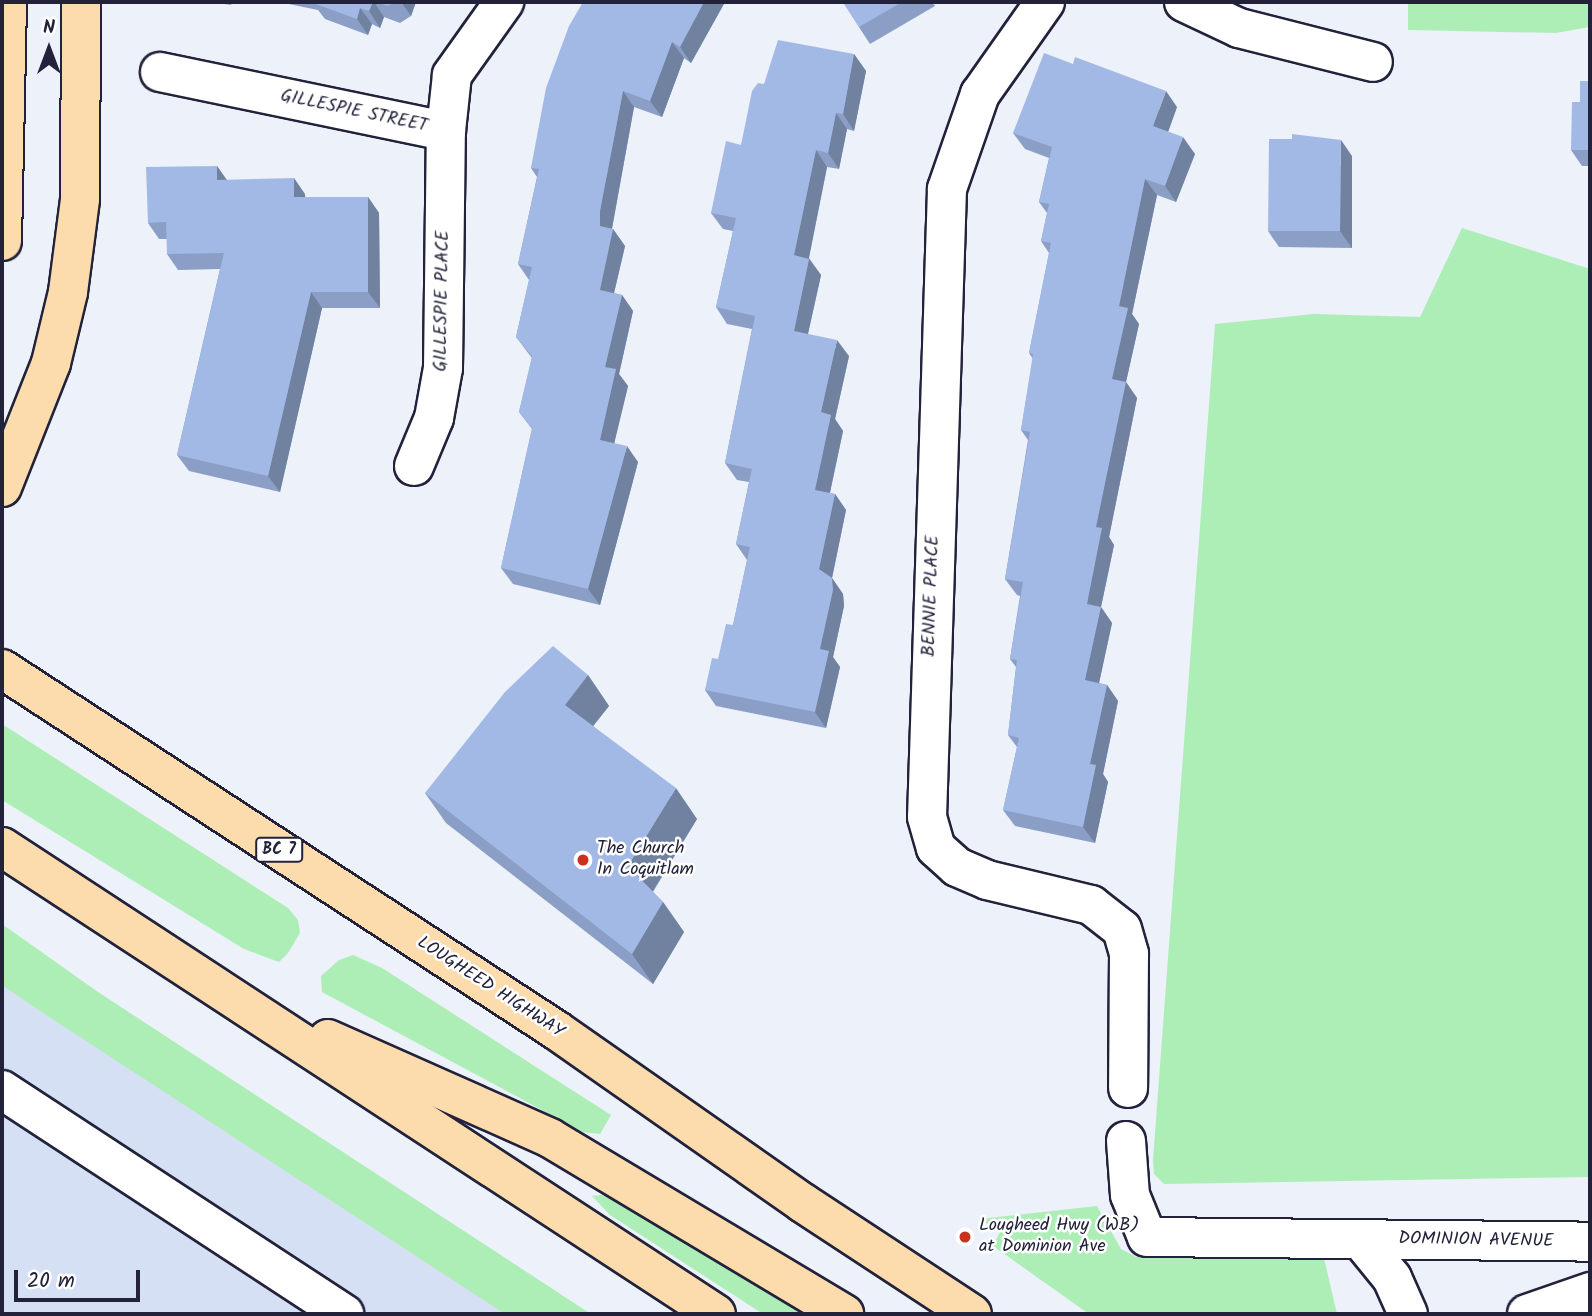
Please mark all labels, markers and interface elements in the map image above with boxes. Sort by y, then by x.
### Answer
text: N [43,13,55,43]
north arrow [14,14,84,84]
street label: GILLESPIE STREET [278,86,430,138]
street label: GILLESPIE PLACE [431,230,455,372]
street label: BENNIE PLACE [919,535,945,657]
road number: BC 7 [254,838,304,862]
place label: The Church In Coquitlam [597,839,694,882]
marker: The Church In Coquitlam [575,852,591,868]
street label: LOUGHEED HIGHWAY [413,932,567,1044]
place label: Lougheed Hwy (WB) at Dominion Ave [979,1216,1139,1258]
marker: Lougheed Hwy (WB) at Dominion Ave [957,1229,973,1245]
street label: DOMINION AVENUE [1398,1229,1554,1253]
scale bar [18,1256,144,1300]
text: 20 m [27,1265,75,1298]

